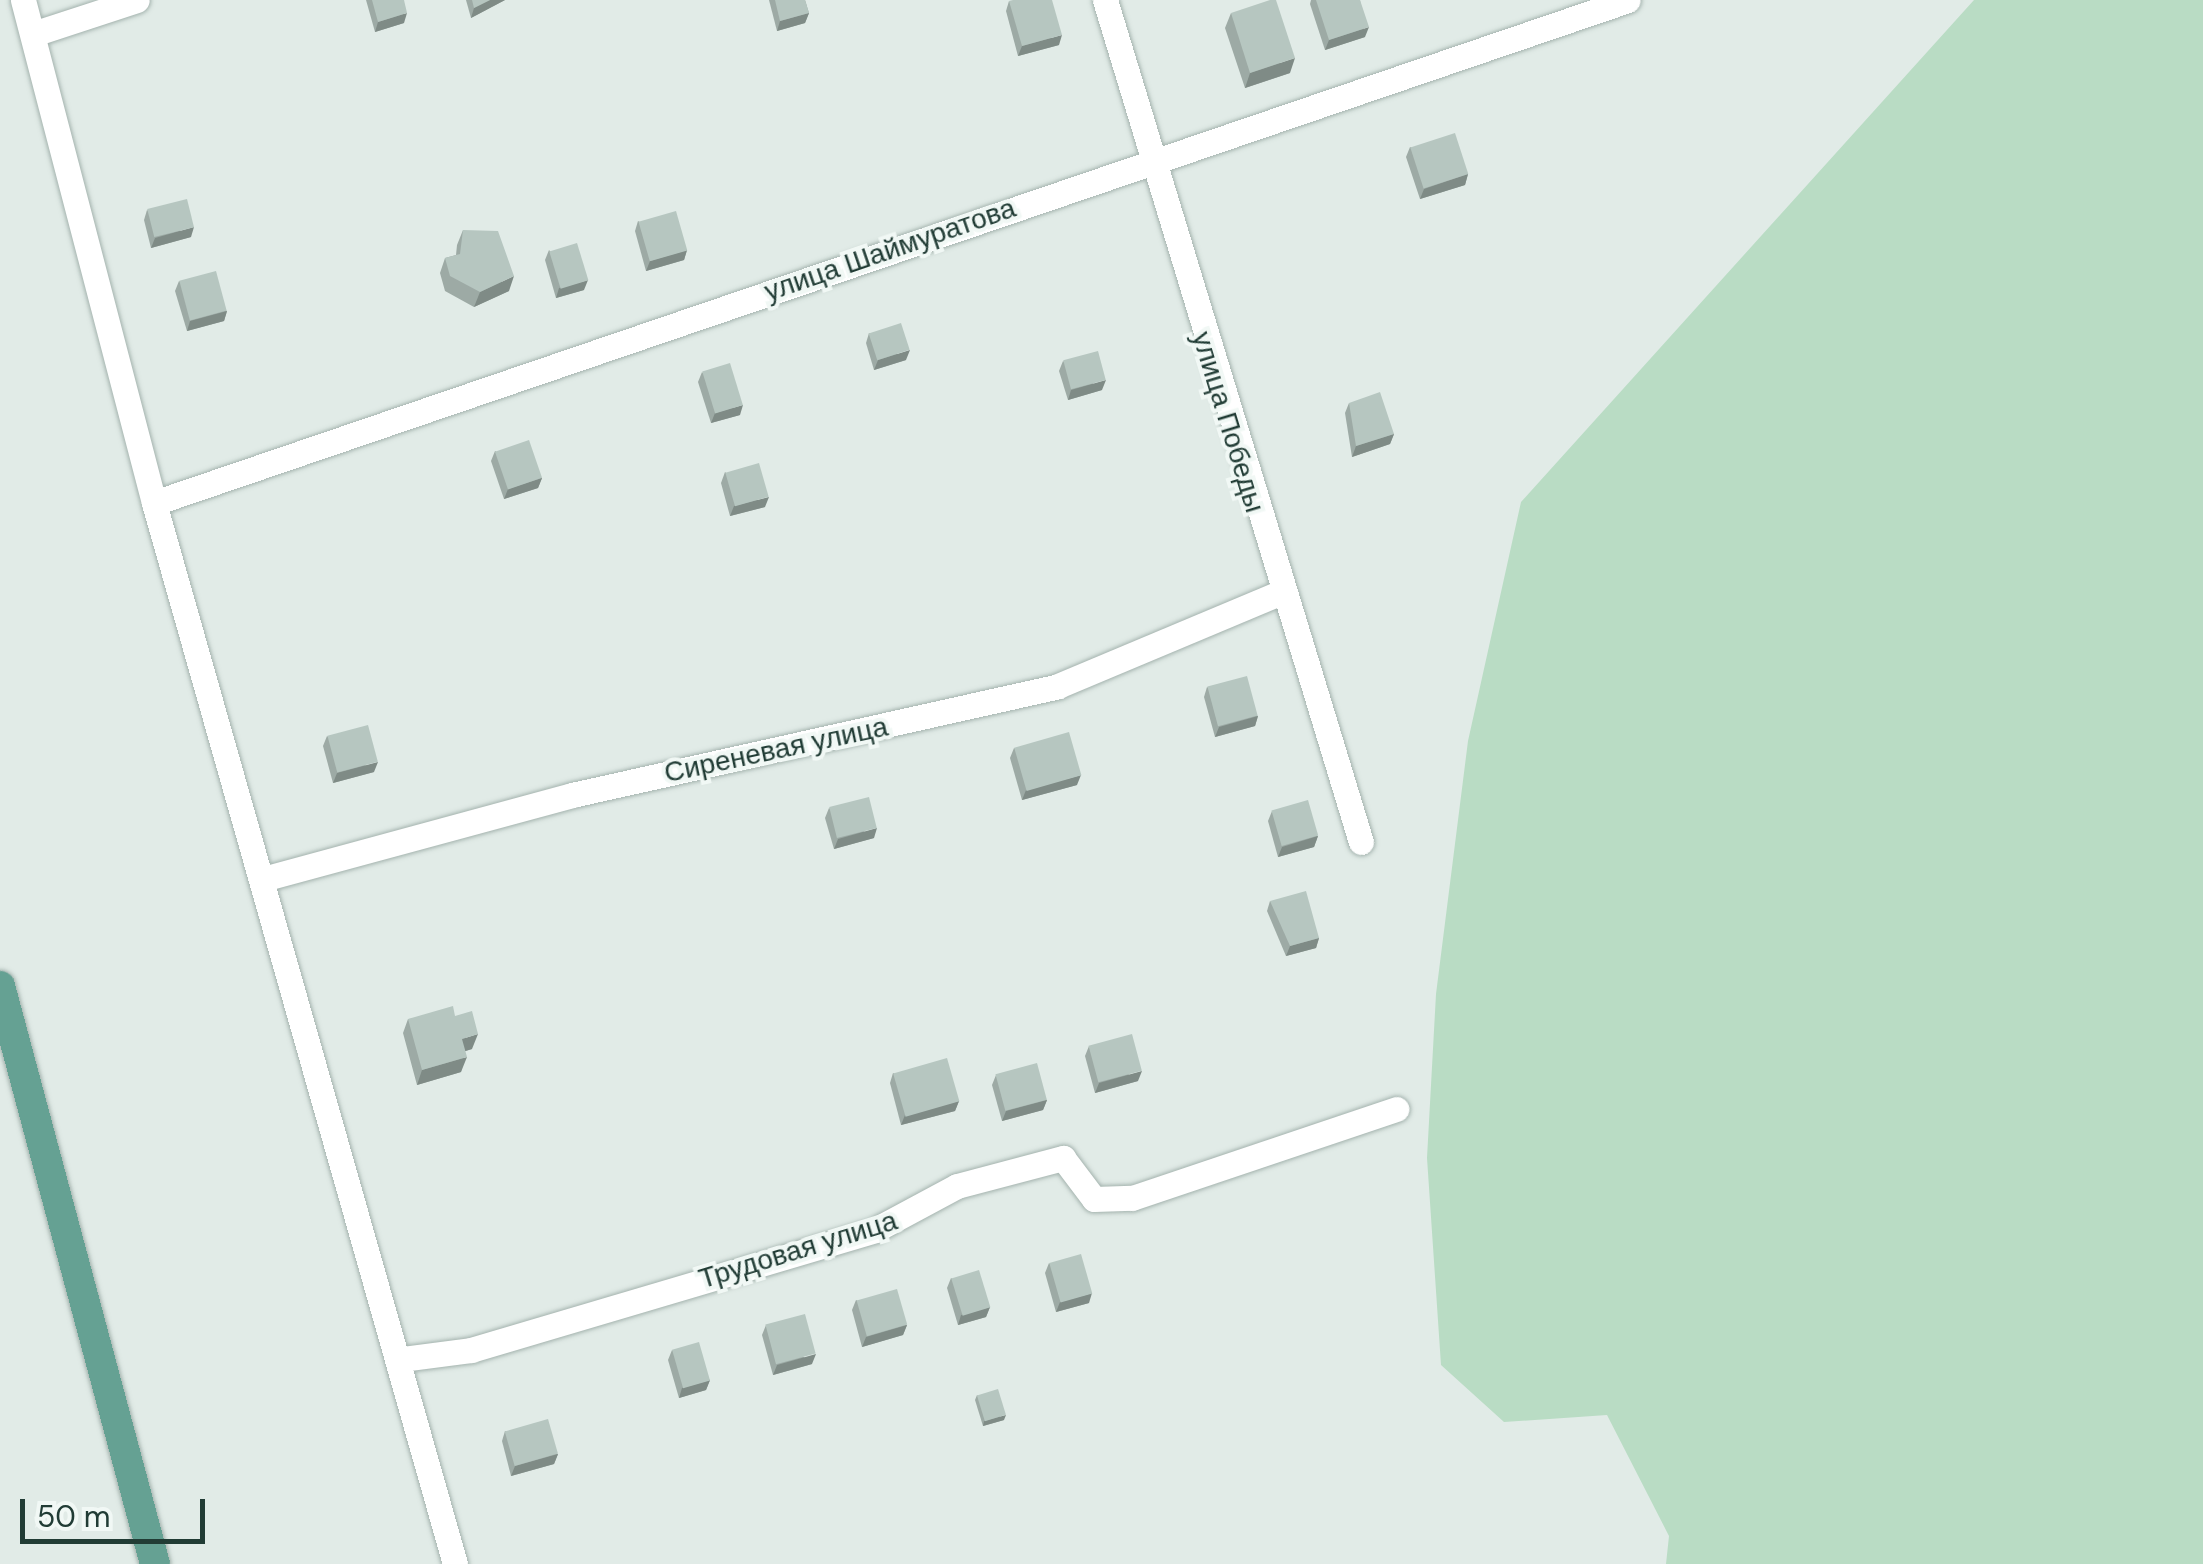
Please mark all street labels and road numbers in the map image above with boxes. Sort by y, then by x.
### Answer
street label: улица Шаймуратова [760,191,1020,309]
street label: улица Победы [1185,328,1271,516]
street label: Сиреневая улица [661,710,891,790]
street label: Трудовая улица [695,1204,901,1296]

